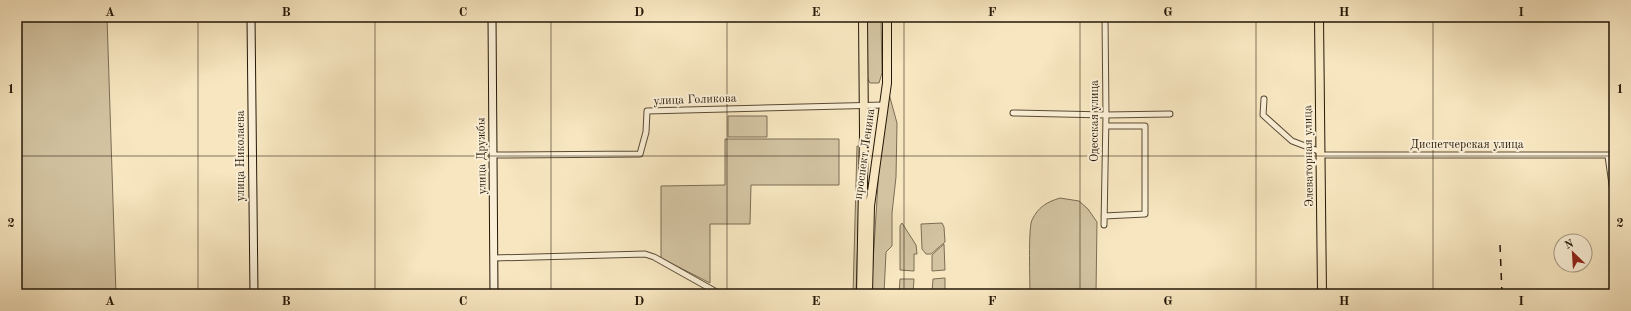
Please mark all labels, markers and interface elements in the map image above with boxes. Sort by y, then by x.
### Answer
text: A [105,6,115,19]
text: B [281,6,291,19]
text: C [459,6,467,19]
text: D [634,6,644,19]
text: E [812,6,821,19]
text: F [988,6,997,19]
text: G [1163,6,1173,19]
text: H [1339,6,1350,19]
text: I [1518,6,1524,19]
street label: Одесская улица [1089,80,1101,162]
text: 1 [7,83,15,96]
text: 1 [1616,83,1624,96]
street label: улица Голикова [653,93,737,107]
street label: Элеваторная улица [1302,105,1316,207]
street label: проспект Ленина [853,108,877,200]
street label: улица Николаева [235,110,247,202]
street label: улица Дружбы [475,117,489,195]
street label: Диспетчерская улица [1410,139,1524,151]
text: 2 [7,217,15,230]
text: 2 [1616,217,1624,230]
north arrow [1553,233,1593,273]
text: N [1563,238,1576,252]
text: A [105,295,115,308]
text: B [281,295,291,308]
text: C [459,295,467,308]
text: D [634,295,644,308]
text: E [812,295,821,308]
text: F [988,295,997,308]
text: G [1163,295,1173,308]
text: H [1339,295,1350,308]
text: I [1518,295,1524,308]

